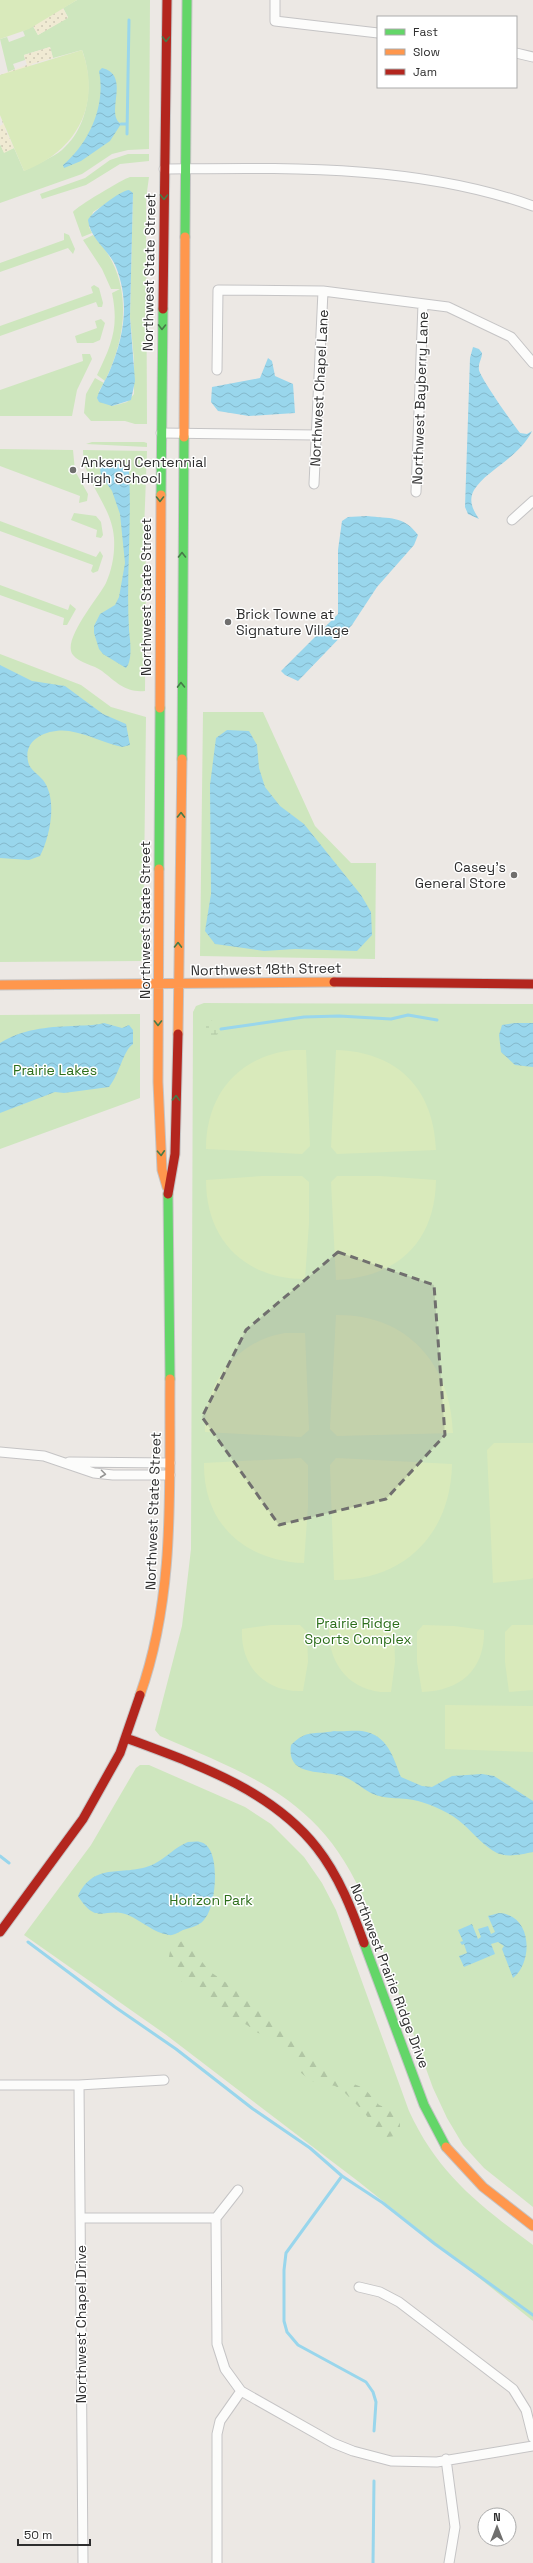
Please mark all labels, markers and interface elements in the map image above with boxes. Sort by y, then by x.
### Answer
legend [377,16,517,88]
text: Fast [413,24,438,40]
one-way arrow [162,36,170,42]
text: Slow [413,44,440,60]
text: Jam [413,64,437,80]
street label: Northwest State Street [139,193,159,351]
one-way arrow [160,194,168,200]
street label: Northwest Chapel Lane [306,309,332,467]
street label: Northwest Bayberry Lane [408,311,432,485]
one-way arrow [158,324,166,330]
place label: Ankeny Centennial High School [81,453,207,487]
marker: Ankeny Centennial High School [68,465,78,475]
one-way arrow [156,496,164,502]
street label: Northwest State Street [137,518,155,676]
one-way arrow [178,552,186,558]
place label: Brick Towne at Signature Village [236,605,349,639]
marker: Brick Towne at Signature Village [223,617,233,627]
one-way arrow [177,682,185,688]
one-way arrow [176,812,185,818]
street label: Northwest State Street [136,841,154,999]
place label: Casey's General Store [415,858,506,892]
marker: Casey's General Store [509,870,519,880]
one-way arrow [174,942,182,948]
street label: Northwest 18th Street [190,959,342,979]
one-way arrow [154,1020,162,1026]
park label: Prairie Lakes [13,1061,97,1079]
one-way arrow [172,1095,181,1101]
one-way arrow [157,1150,166,1156]
street label: Northwest State Street [141,1432,165,1590]
one-way arrow [100,1469,106,1478]
park label: Prairie Ridge Sports Complex [304,1614,412,1648]
street label: Northwest Prairie Ridge Drive [346,1881,434,2071]
park label: Horizon Park [169,1891,253,1909]
street label: Northwest Chapel Drive [72,2245,90,2403]
north arrow [477,2507,517,2547]
text: N [493,2510,501,2524]
scale bar [18,2521,90,2547]
text: 50 m [24,2527,52,2543]

